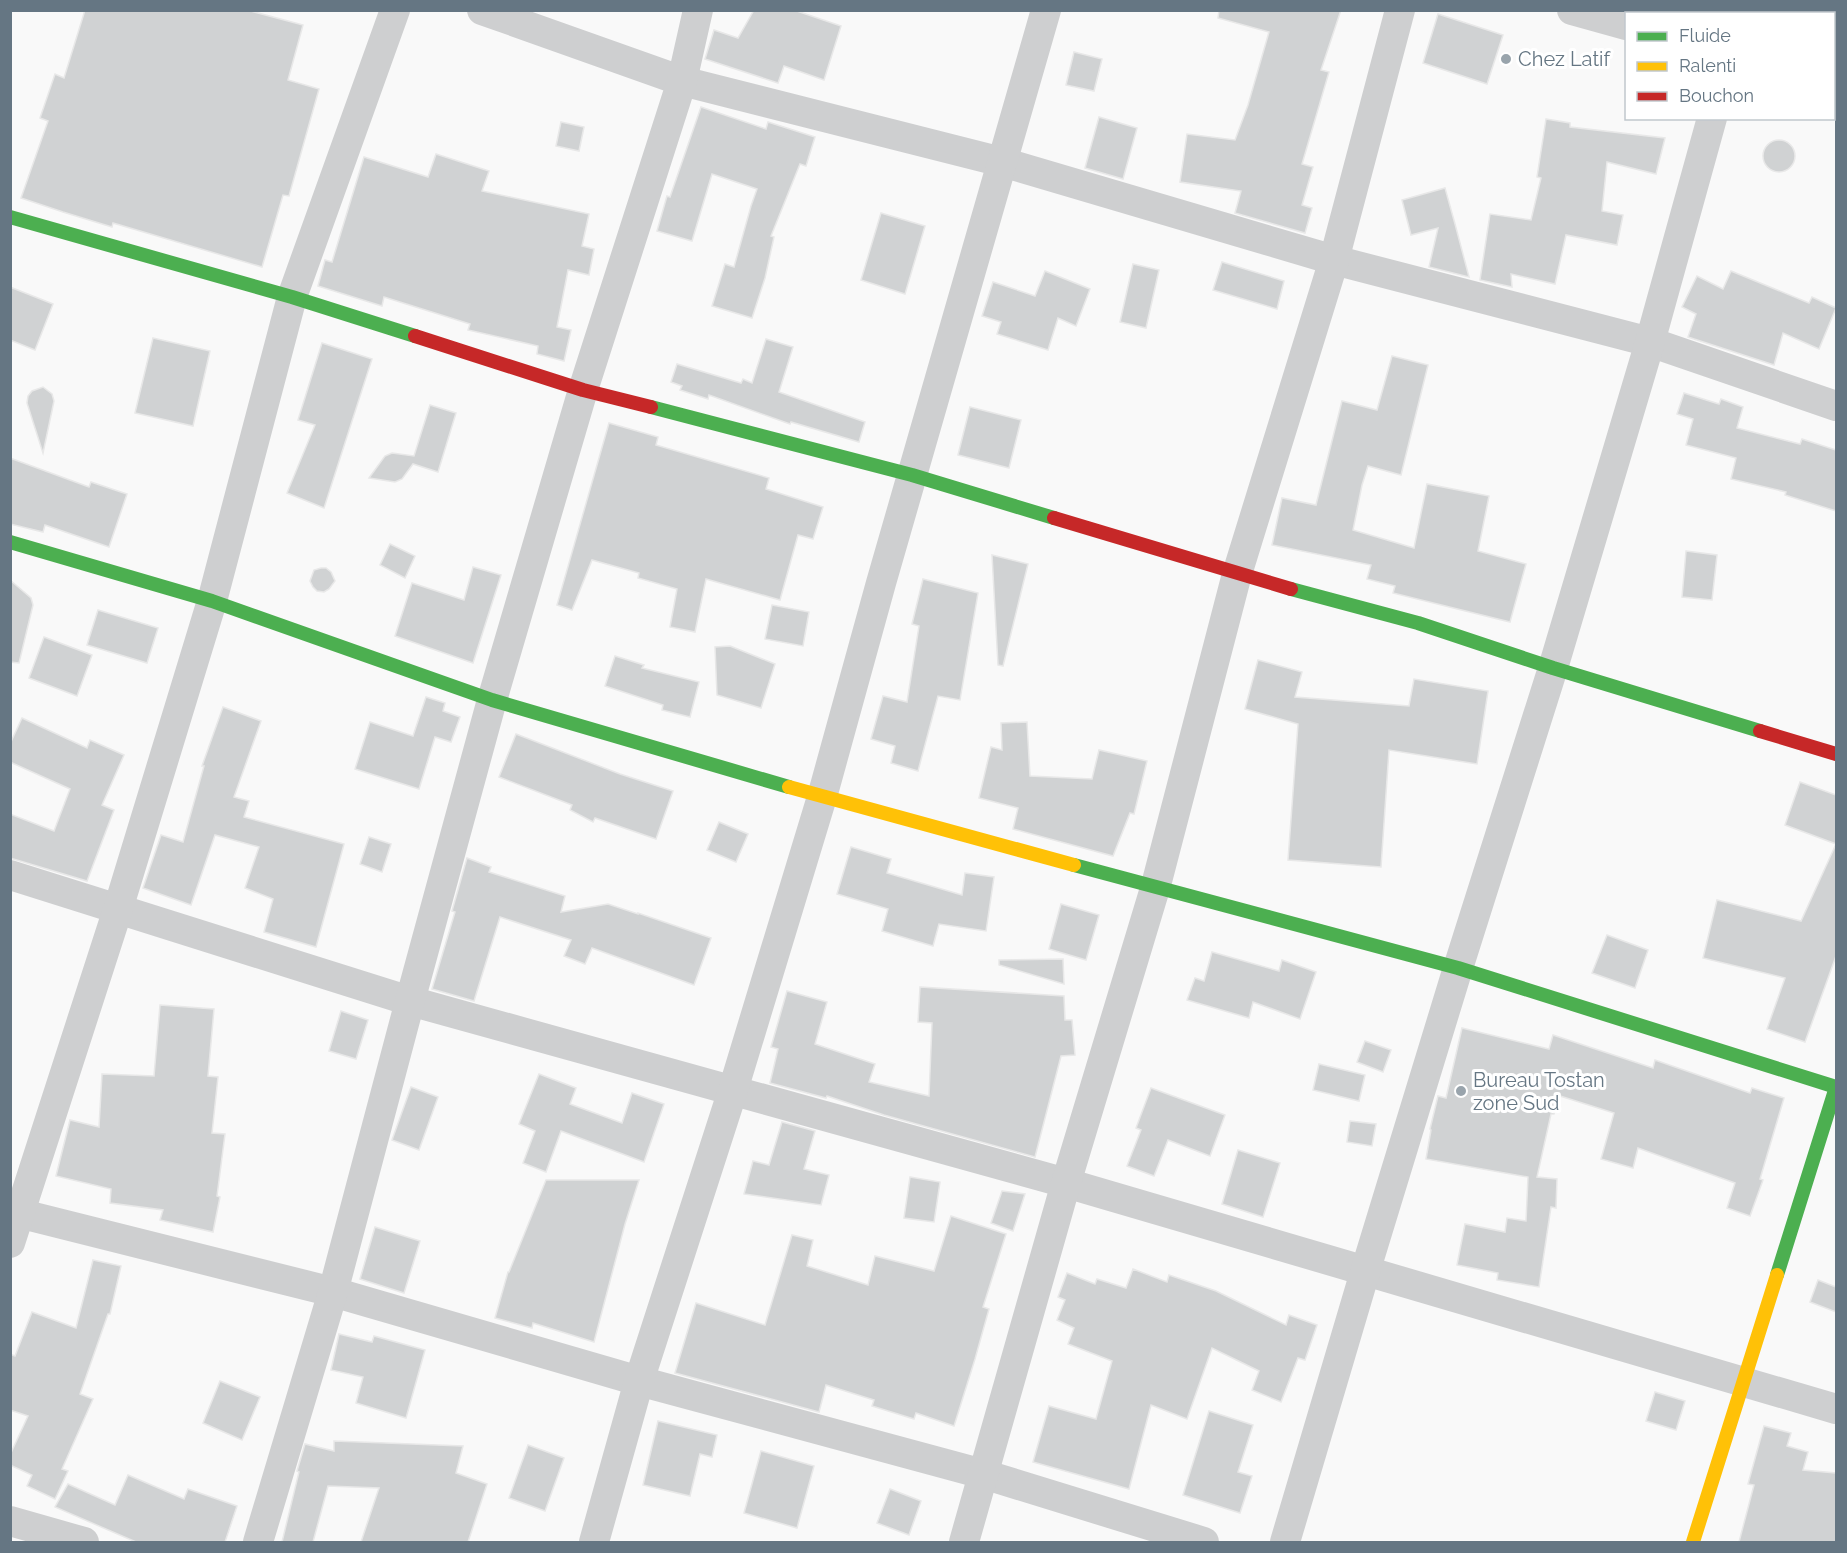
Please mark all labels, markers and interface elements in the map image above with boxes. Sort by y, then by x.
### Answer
legend [1625,12,1835,120]
text: Fluide [1679,25,1731,46]
place label: Chez Latif [1518,47,1611,71]
marker: Chez Latif [1499,52,1513,66]
text: Ralenti [1679,55,1736,76]
text: Bouchon [1679,85,1754,106]
place label: Bureau Tostan zone Sud [1473,1068,1605,1115]
marker: Bureau Tostan zone Sud [1454,1084,1468,1098]

